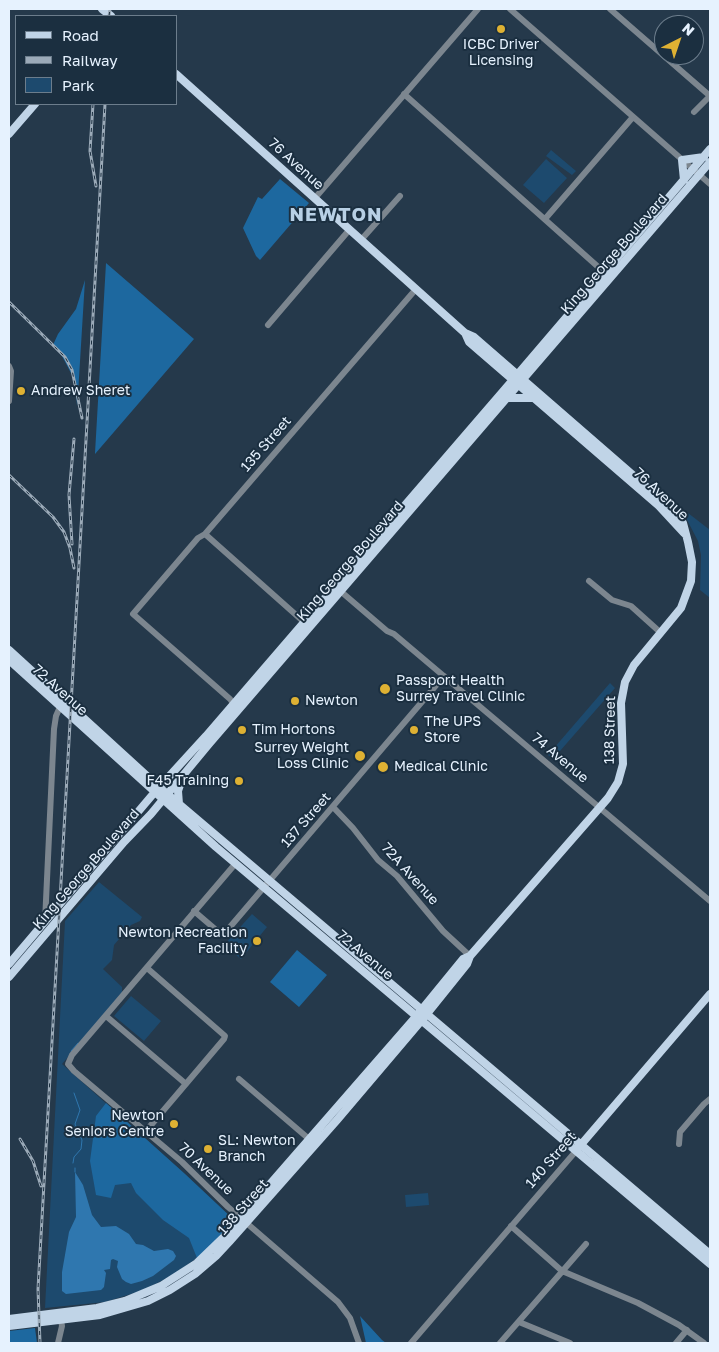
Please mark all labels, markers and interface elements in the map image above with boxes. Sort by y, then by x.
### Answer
legend [15,15,178,105]
north arrow [654,15,704,65]
text: N [679,19,698,39]
marker: ICBC Driver Licensing [495,23,507,35]
text: Road [62,26,99,44]
place label: ICBC Driver Licensing [463,37,539,70]
text: Railway [62,51,118,69]
text: Park [62,76,94,94]
street label: 76 Avenue [265,135,327,193]
street label: King George Boulevard [557,190,671,318]
district label: NEWTON [289,204,383,226]
place label: Andrew Sheret [31,383,130,399]
marker: Andrew Sheret [15,385,27,397]
street label: 135 Street [237,413,295,475]
street label: 76 Avenue [630,464,692,524]
street label: King George Boulevard [293,497,407,625]
street label: 72 Avenue [29,661,91,719]
place label: Passport Health Surrey Travel Clinic [396,673,525,706]
marker: Passport Health Surrey Travel Clinic [378,682,392,696]
place label: Newton [305,693,358,709]
marker: Newton [289,695,301,707]
street label: 138 Street [601,696,619,764]
place label: The UPS Store [424,714,481,746]
place label: Tim Hortons [252,722,335,738]
marker: Tim Hortons [236,724,248,736]
marker: The UPS Store [408,724,420,736]
street label: 74 Avenue [528,729,592,787]
place label: Surrey Weight Loss Clinic [254,740,349,772]
marker: Surrey Weight Loss Clinic [353,749,367,763]
place label: Medical Clinic [394,759,488,775]
marker: Medical Clinic [376,760,390,774]
place label: F45 Training [147,773,229,789]
marker: F45 Training [233,775,245,787]
street label: 137 Street [278,789,334,851]
street label: King George Boulevard [29,805,143,933]
street label: 72A Avenue [378,839,442,909]
place label: Newton Recreation Facility [118,925,247,958]
street label: 72 Avenue [333,927,397,983]
marker: Newton Recreation Facility [251,935,263,947]
place label: Newton Seniors Centre [65,1108,164,1140]
marker: Newton Seniors Centre [168,1118,180,1130]
street label: 140 Street [522,1128,580,1192]
place label: SL: Newton Branch [218,1133,295,1166]
street label: 70 Avenue [175,1139,237,1199]
marker: SL: Newton Branch [202,1143,214,1155]
street label: 138 Street [214,1176,272,1238]

